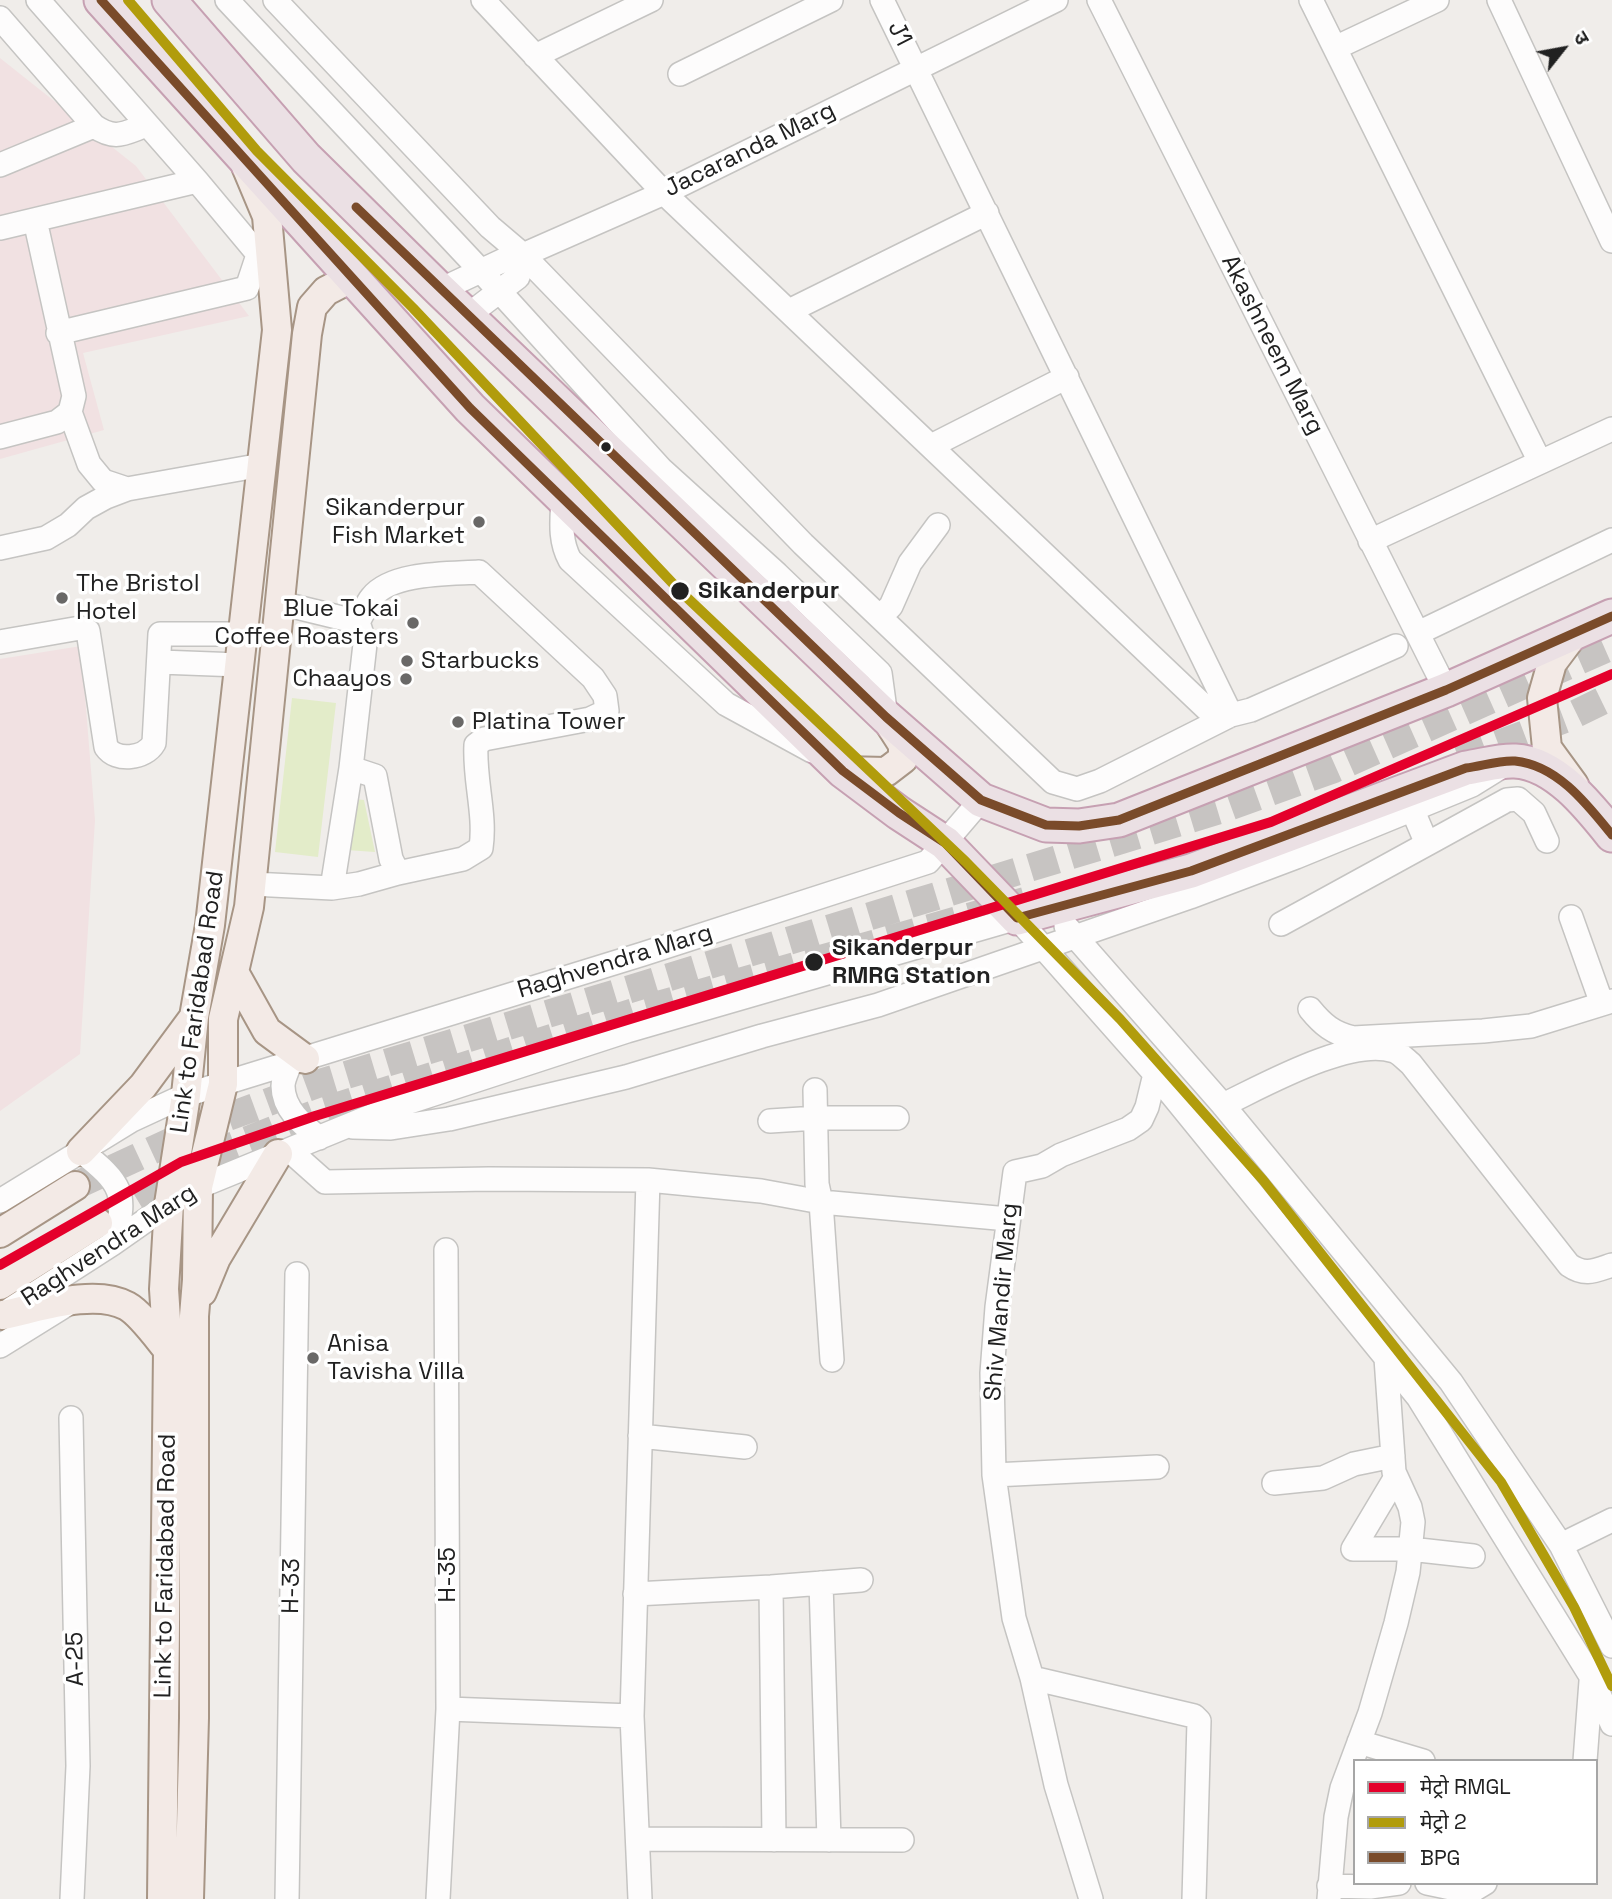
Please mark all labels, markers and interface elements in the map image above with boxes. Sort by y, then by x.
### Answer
north arrow [1528,14,1598,84]
street label: J1 [881,17,917,51]
text: उ [1568,27,1595,49]
street label: Jacaranda Marg [660,96,840,204]
street label: Akashneem Marg [1214,251,1330,439]
unlabelled marker [599,440,613,454]
place label: Sikanderpur Fish Market [325,494,465,550]
marker: Sikanderpur Fish Market [471,514,487,530]
place label: The Bristol Hotel [76,570,200,626]
place label: Sikanderpur [698,577,839,605]
marker: Sikanderpur [669,580,691,602]
marker: The Bristol Hotel [54,590,70,606]
place label: Blue Tokai Coffee Roasters [215,595,399,651]
marker: Blue Tokai Coffee Roasters [405,615,421,631]
place label: Starbucks [421,647,539,675]
marker: Starbucks [399,653,415,669]
place label: Chaayos [292,665,392,693]
marker: Chaayos [398,671,414,687]
place label: Platina Tower [472,708,625,736]
marker: Platina Tower [450,714,466,730]
street label: Link to Faridabad Road [165,869,231,1135]
street label: Raghvendra Marg [514,919,716,1005]
place label: Sikanderpur RMRG Station [832,934,991,990]
marker: Sikanderpur RMRG Station [803,951,825,973]
street label: Raghvendra Marg [16,1179,202,1313]
street label: Shiv Mandir Marg [979,1202,1025,1402]
place label: Anisa Tavisha Villa [327,1330,465,1386]
marker: Anisa Tavisha Villa [305,1350,321,1366]
street label: Link to Faridabad Road [149,1433,183,1699]
street label: H-35 [434,1547,462,1603]
street label: H-33 [277,1558,307,1614]
street label: A-25 [61,1631,91,1687]
legend [1353,1759,1598,1885]
text: मेट्रो RMGL [1420,1773,1511,1800]
text: मेट्रो 2 [1420,1808,1467,1835]
text: BPG [1420,1844,1460,1871]

